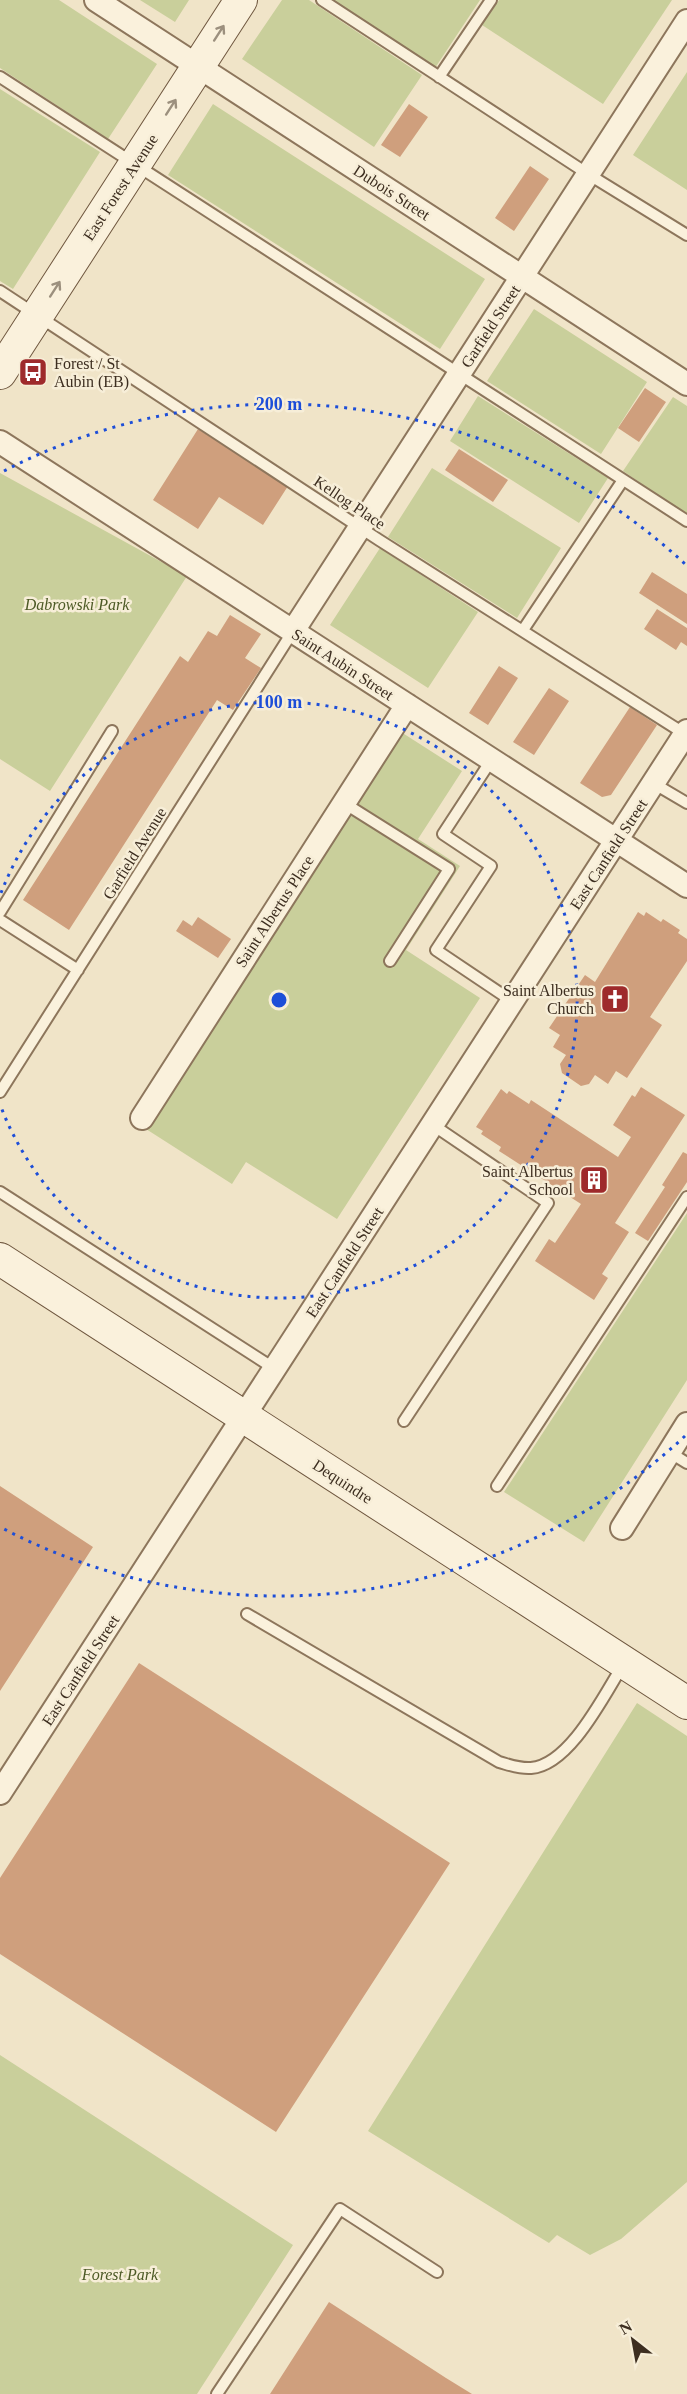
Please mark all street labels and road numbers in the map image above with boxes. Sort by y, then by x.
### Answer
street label: East Forest Avenue [80,131,161,244]
street label: Dubois Street [350,161,434,224]
street label: Garfield Street [458,281,524,371]
street label: Kellog Place [310,472,389,533]
street label: Saint Aubin Street [289,625,397,704]
street label: East Canfield Street [566,796,651,913]
street label: Garfield Avenue [99,804,169,902]
street label: Saint Albertus Place [232,852,317,970]
street label: East Canfield Street [302,1204,387,1321]
street label: Dequindre [309,1456,376,1508]
street label: East Canfield Street [38,1612,123,1729]

